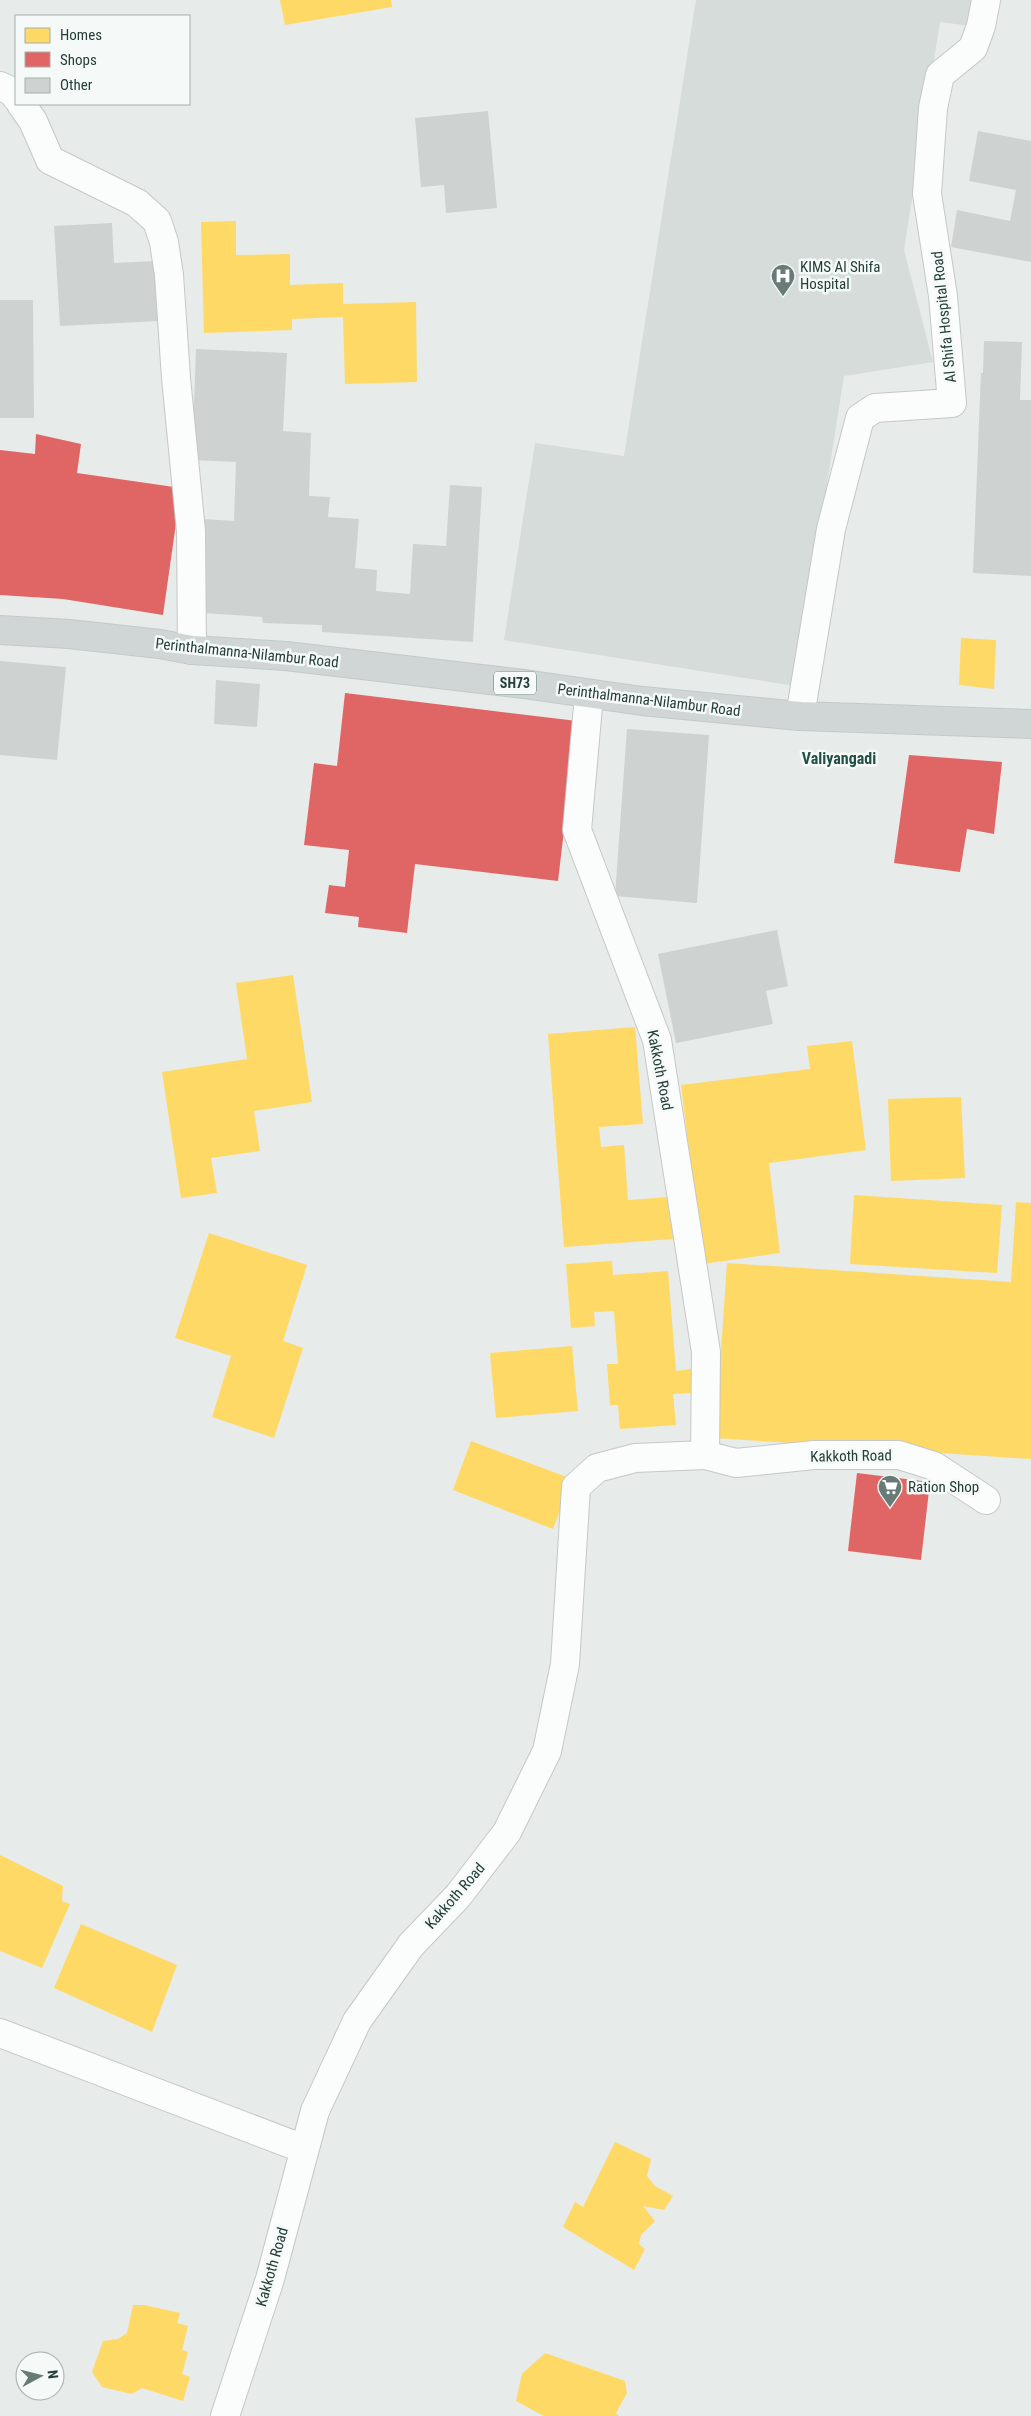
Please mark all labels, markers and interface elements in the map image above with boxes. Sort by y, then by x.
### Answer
legend [15,15,190,105]
text: Homes [60,26,102,44]
text: Shops [60,51,97,69]
text: Other [60,76,93,94]
street label: Al Shifa Hospital Road [928,250,960,384]
place label: KIMS Al Shifa Hospital [800,258,880,293]
hospital icon: KIMS Al Shifa Hospital [770,263,796,297]
street label: Perinthalmanna-Nilambur Road [154,634,340,672]
road number: SH73 [494,671,536,694]
street label: Perinthalmanna-Nilambur Road [556,680,742,720]
district label: Valiyangadi [802,749,876,768]
street label: Kakkoth Road [643,1028,677,1112]
street label: Kakkoth Road [810,1446,892,1466]
supermarket icon: Ration Shop [877,1474,903,1508]
place label: Ration Shop [908,1478,979,1496]
street label: Kakkoth Road [421,1859,489,1933]
street label: Kakkoth Road [252,2225,292,2309]
north arrow [15,2351,65,2401]
text: N [44,2369,61,2380]

